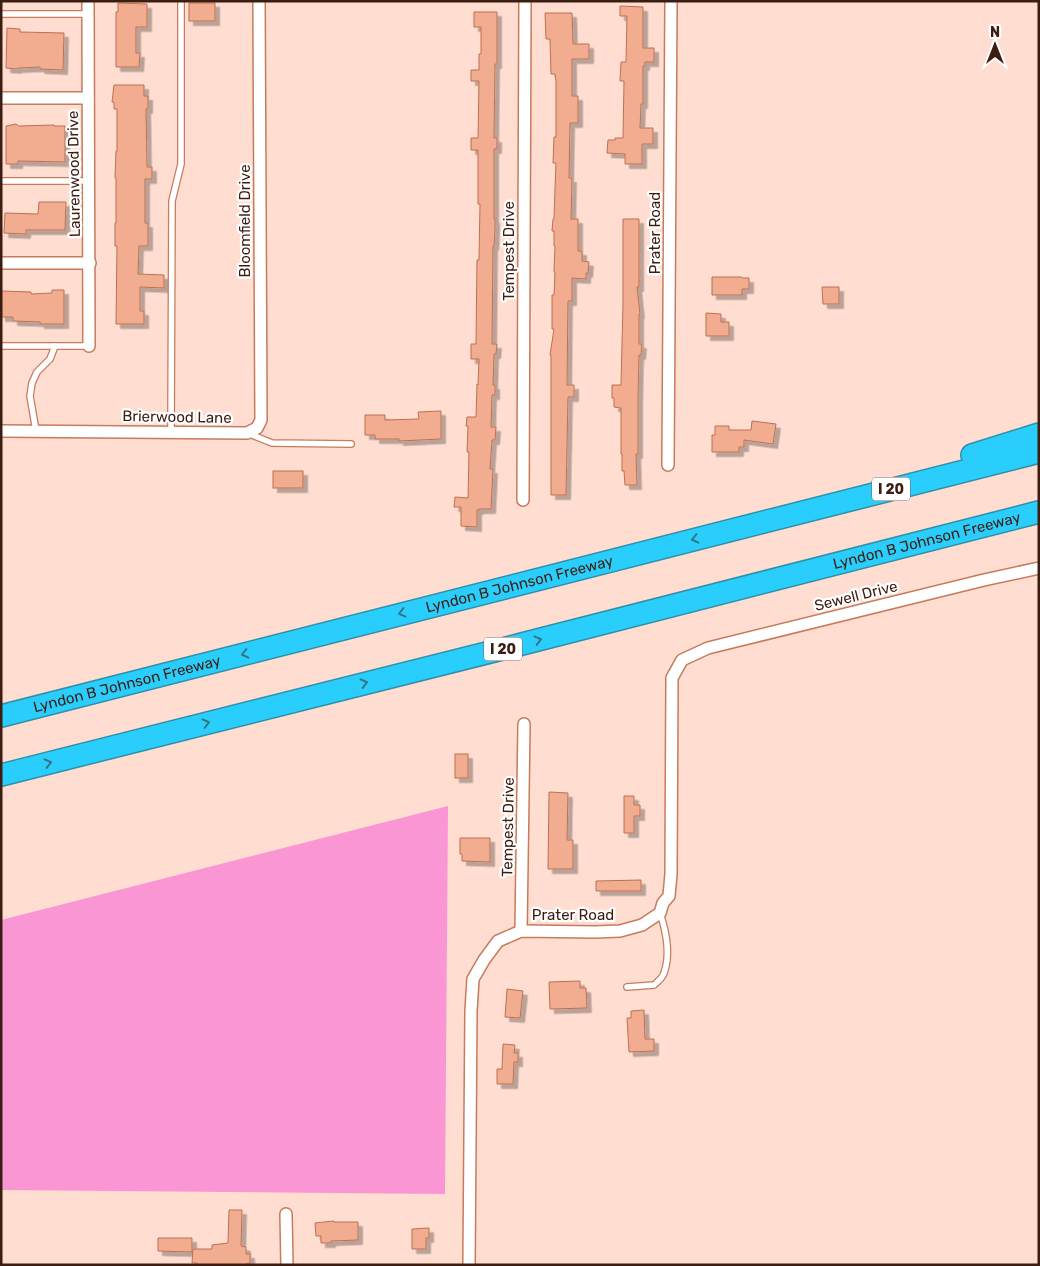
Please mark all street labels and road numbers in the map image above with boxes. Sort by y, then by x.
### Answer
street label: Laurenwood Drive [64,111,84,237]
street label: Bloomfield Drive [236,164,254,278]
street label: Prater Road [646,192,664,274]
street label: Tempest Drive [500,201,518,301]
street label: Brierwood Lane [122,407,232,427]
road number: I 20 [872,478,910,500]
street label: Lyndon B Johnson Freeway [831,508,1022,573]
street label: Lyndon B Johnson Freeway [424,552,615,617]
street label: Sewell Drive [813,577,899,615]
road number: I 20 [484,638,522,661]
street label: Lyndon B Johnson Freeway [31,651,223,716]
street label: Tempest Drive [498,777,518,877]
street label: Prater Road [532,906,614,924]

